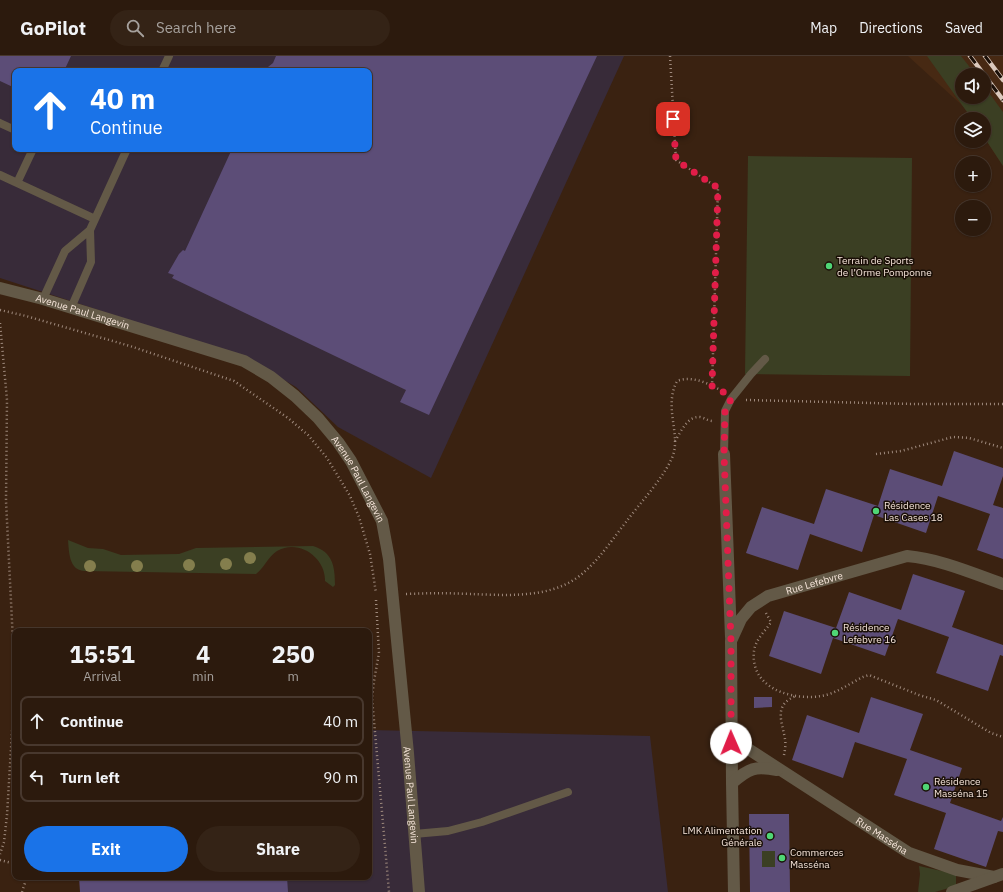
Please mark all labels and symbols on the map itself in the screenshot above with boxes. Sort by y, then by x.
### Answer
pin [656,102,690,136]
place label: Terrain de Sports de l’Orme Pomponne [837,254,932,279]
marker: Terrain de Sports de l’Orme Pomponne [824,261,834,271]
street label: Avenue Paul Langevin [34,291,131,332]
street label: Avenue Paul Langevin [328,433,388,525]
place label: Résidence Las Cases 18 [884,499,943,524]
marker: Résidence Las Cases 18 [871,506,881,516]
street label: Rue Lefebvre [784,569,845,598]
place label: Résidence Lefebvre 16 [843,621,896,646]
marker: Résidence Lefebvre 16 [830,628,840,638]
position arrow [710,722,752,764]
street label: Avenue Paul Langevin [400,746,421,844]
place label: Résidence Masséna 15 [934,775,988,800]
marker: Résidence Masséna 15 [921,782,931,792]
street label: Rue Masséna [853,814,911,858]
place label: LMK Alimentation Générale [683,824,763,849]
marker: LMK Alimentation Générale [765,831,775,841]
place label: Commerces Masséna [790,846,844,871]
marker: Commerces Masséna [777,853,787,863]

